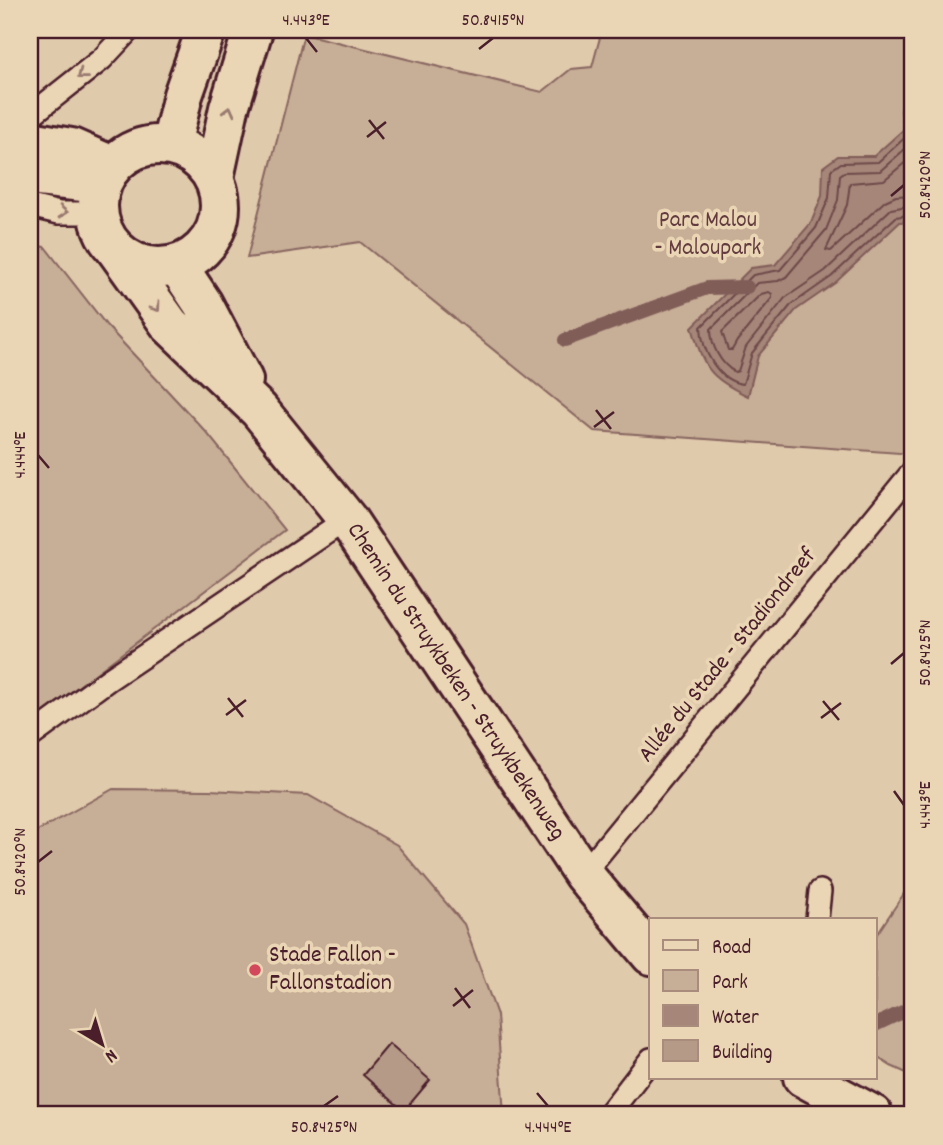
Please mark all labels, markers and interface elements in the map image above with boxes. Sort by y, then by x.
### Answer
text: 4.443°E [282,9,330,34]
text: 50.8415°N [462,9,524,34]
one-way arrow [77,67,89,80]
one-way arrow [221,105,235,117]
text: 50.8420°N [914,151,939,219]
one-way arrow [58,204,69,219]
park label: Parc Malou - Maloupark [655,204,761,266]
one-way arrow [148,299,160,312]
text: 4.444°E [9,432,34,478]
street label: Chemin du Struykbeken - Struykbekenweg [337,516,573,848]
street label: Allée du Stade - Stadiondreef [631,541,826,771]
text: 50.8425°N [914,620,939,686]
text: 4.443°E [914,781,939,829]
text: 50.8420°N [9,828,34,896]
legend [649,918,876,1078]
text: Road [712,934,751,964]
place label: Stade Fallon - Fallonstadion [269,939,396,1001]
marker: Stade Fallon - Fallonstadion [247,962,263,978]
text: Park [712,969,748,999]
text: Water [712,1004,759,1034]
north arrow [66,1009,136,1078]
text: Building [712,1039,772,1069]
text: N [98,1041,122,1068]
text: 50.8425°N [291,1116,357,1141]
text: 4.444°E [525,1116,571,1141]

